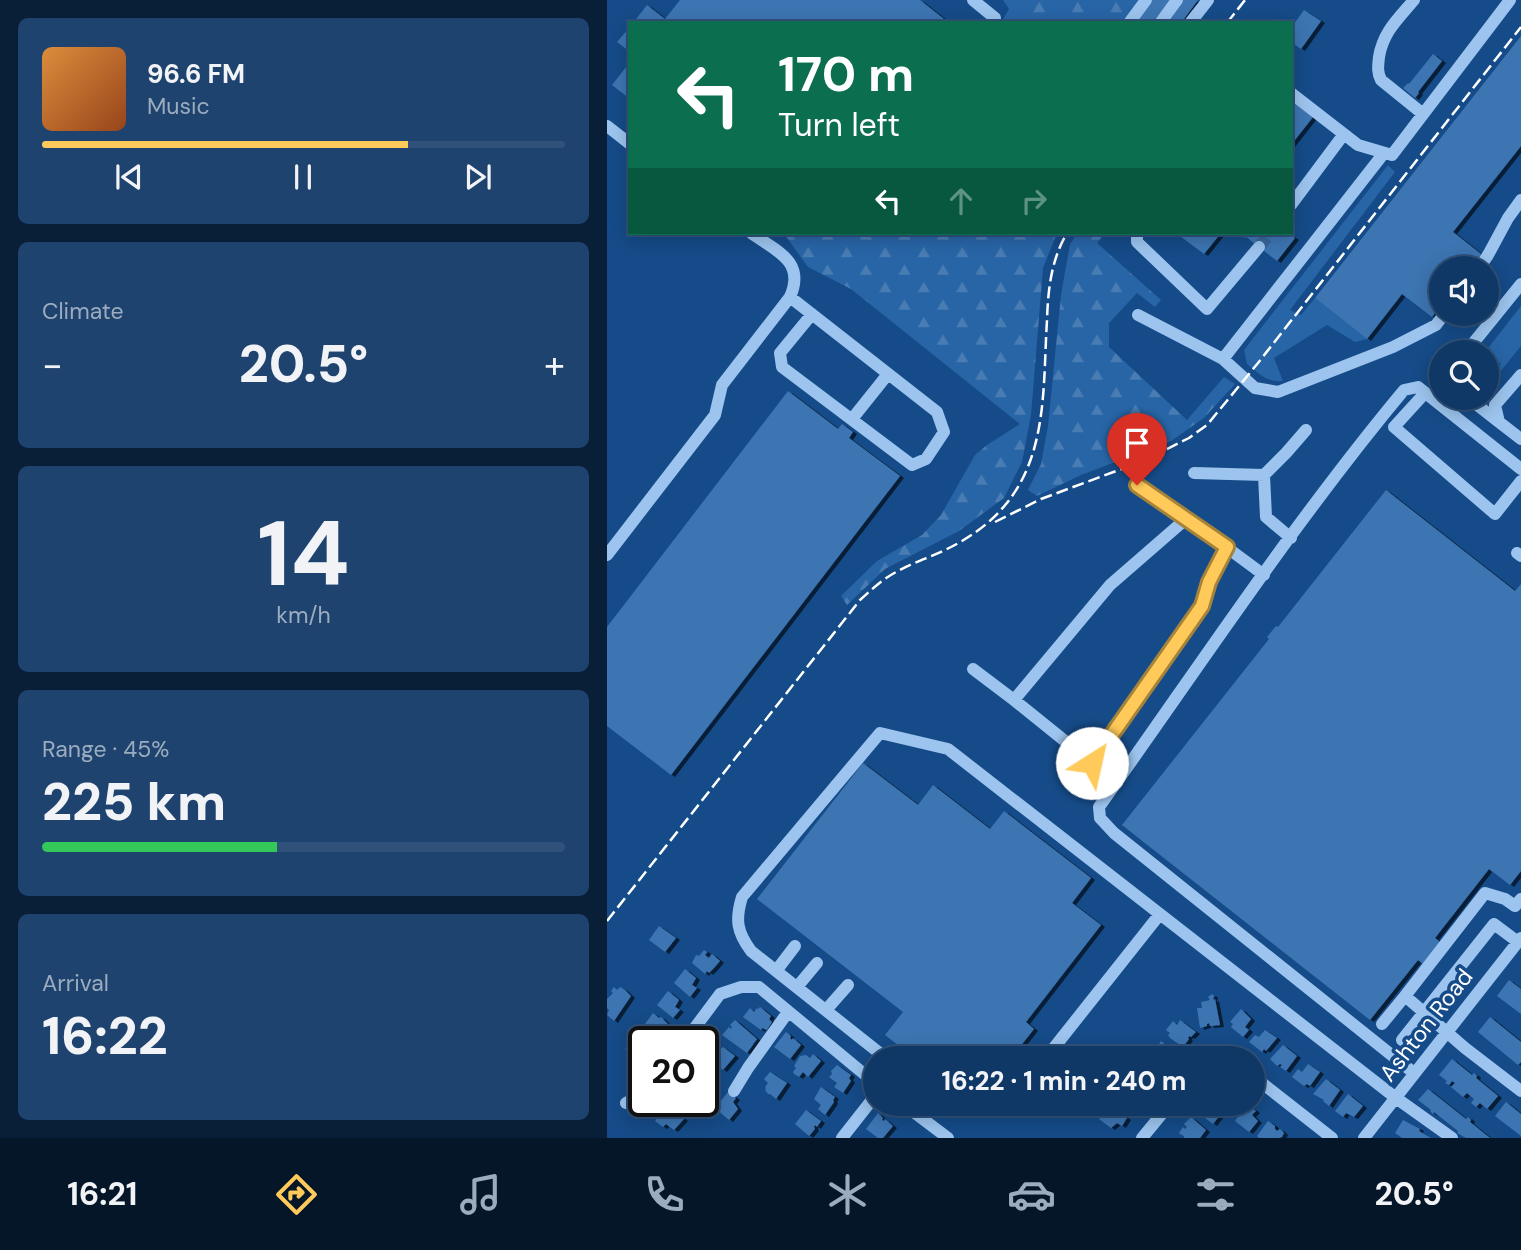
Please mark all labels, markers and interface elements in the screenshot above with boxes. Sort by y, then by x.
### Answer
text: 170 m [778,42,914,106]
icon: left [663,49,754,140]
text: 96.6 FM [147,57,245,91]
text: Music [147,91,210,121]
text: Turn left [778,104,900,146]
icon: previous [110,158,148,196]
icon: pause [284,158,322,196]
icon: next [459,158,497,196]
icon: left [869,182,907,220]
icon: ahead [942,182,980,220]
icon: right [1015,182,1053,220]
map controls [1429,256,1499,410]
button: sound [1429,256,1499,326]
text: Climate [42,296,124,326]
text: 20.5° [239,330,368,398]
text: − [42,340,63,390]
text: + [544,340,565,390]
button: search [1429,340,1499,410]
pin [1107,413,1167,485]
icon: arrive [1118,424,1156,462]
text: 14 [257,495,350,613]
text: km/h [276,600,331,630]
position arrow [1055,726,1129,800]
text: Range · 45% [42,734,169,764]
text: 225 km [42,768,226,836]
street label: Ashton Road [1373,962,1479,1088]
text: Arrival [42,968,109,998]
text: 16:22 [42,1002,168,1070]
speed limit sign: 20 [628,1026,719,1117]
text: 16:22 · 1 min · 240 m [942,1064,1186,1098]
icon: directions [272,1170,321,1219]
icon: music [456,1170,505,1219]
icon: phone [640,1170,689,1219]
icon: climate [823,1170,872,1219]
icon: car [1007,1170,1056,1219]
icon: filters [1191,1170,1240,1219]
text: 16:21 [67,1173,138,1215]
text: 20.5° [1374,1173,1454,1215]

